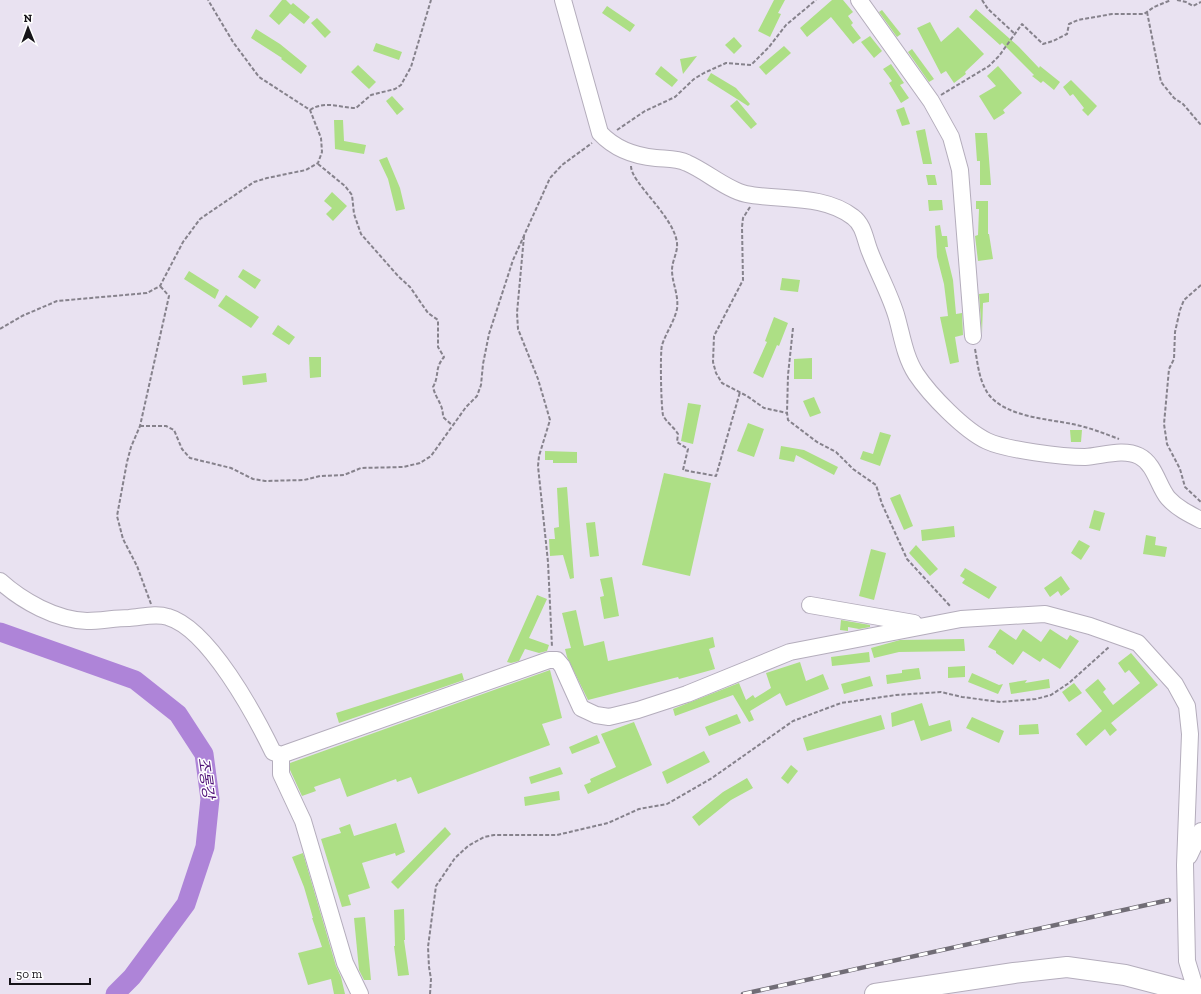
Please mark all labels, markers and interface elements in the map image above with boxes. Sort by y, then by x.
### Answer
north arrow [8,8,48,48]
text: N [24,12,33,25]
water label: 조롱강 [194,756,218,802]
scale bar [10,960,90,986]
text: 50 m [16,967,43,981]

